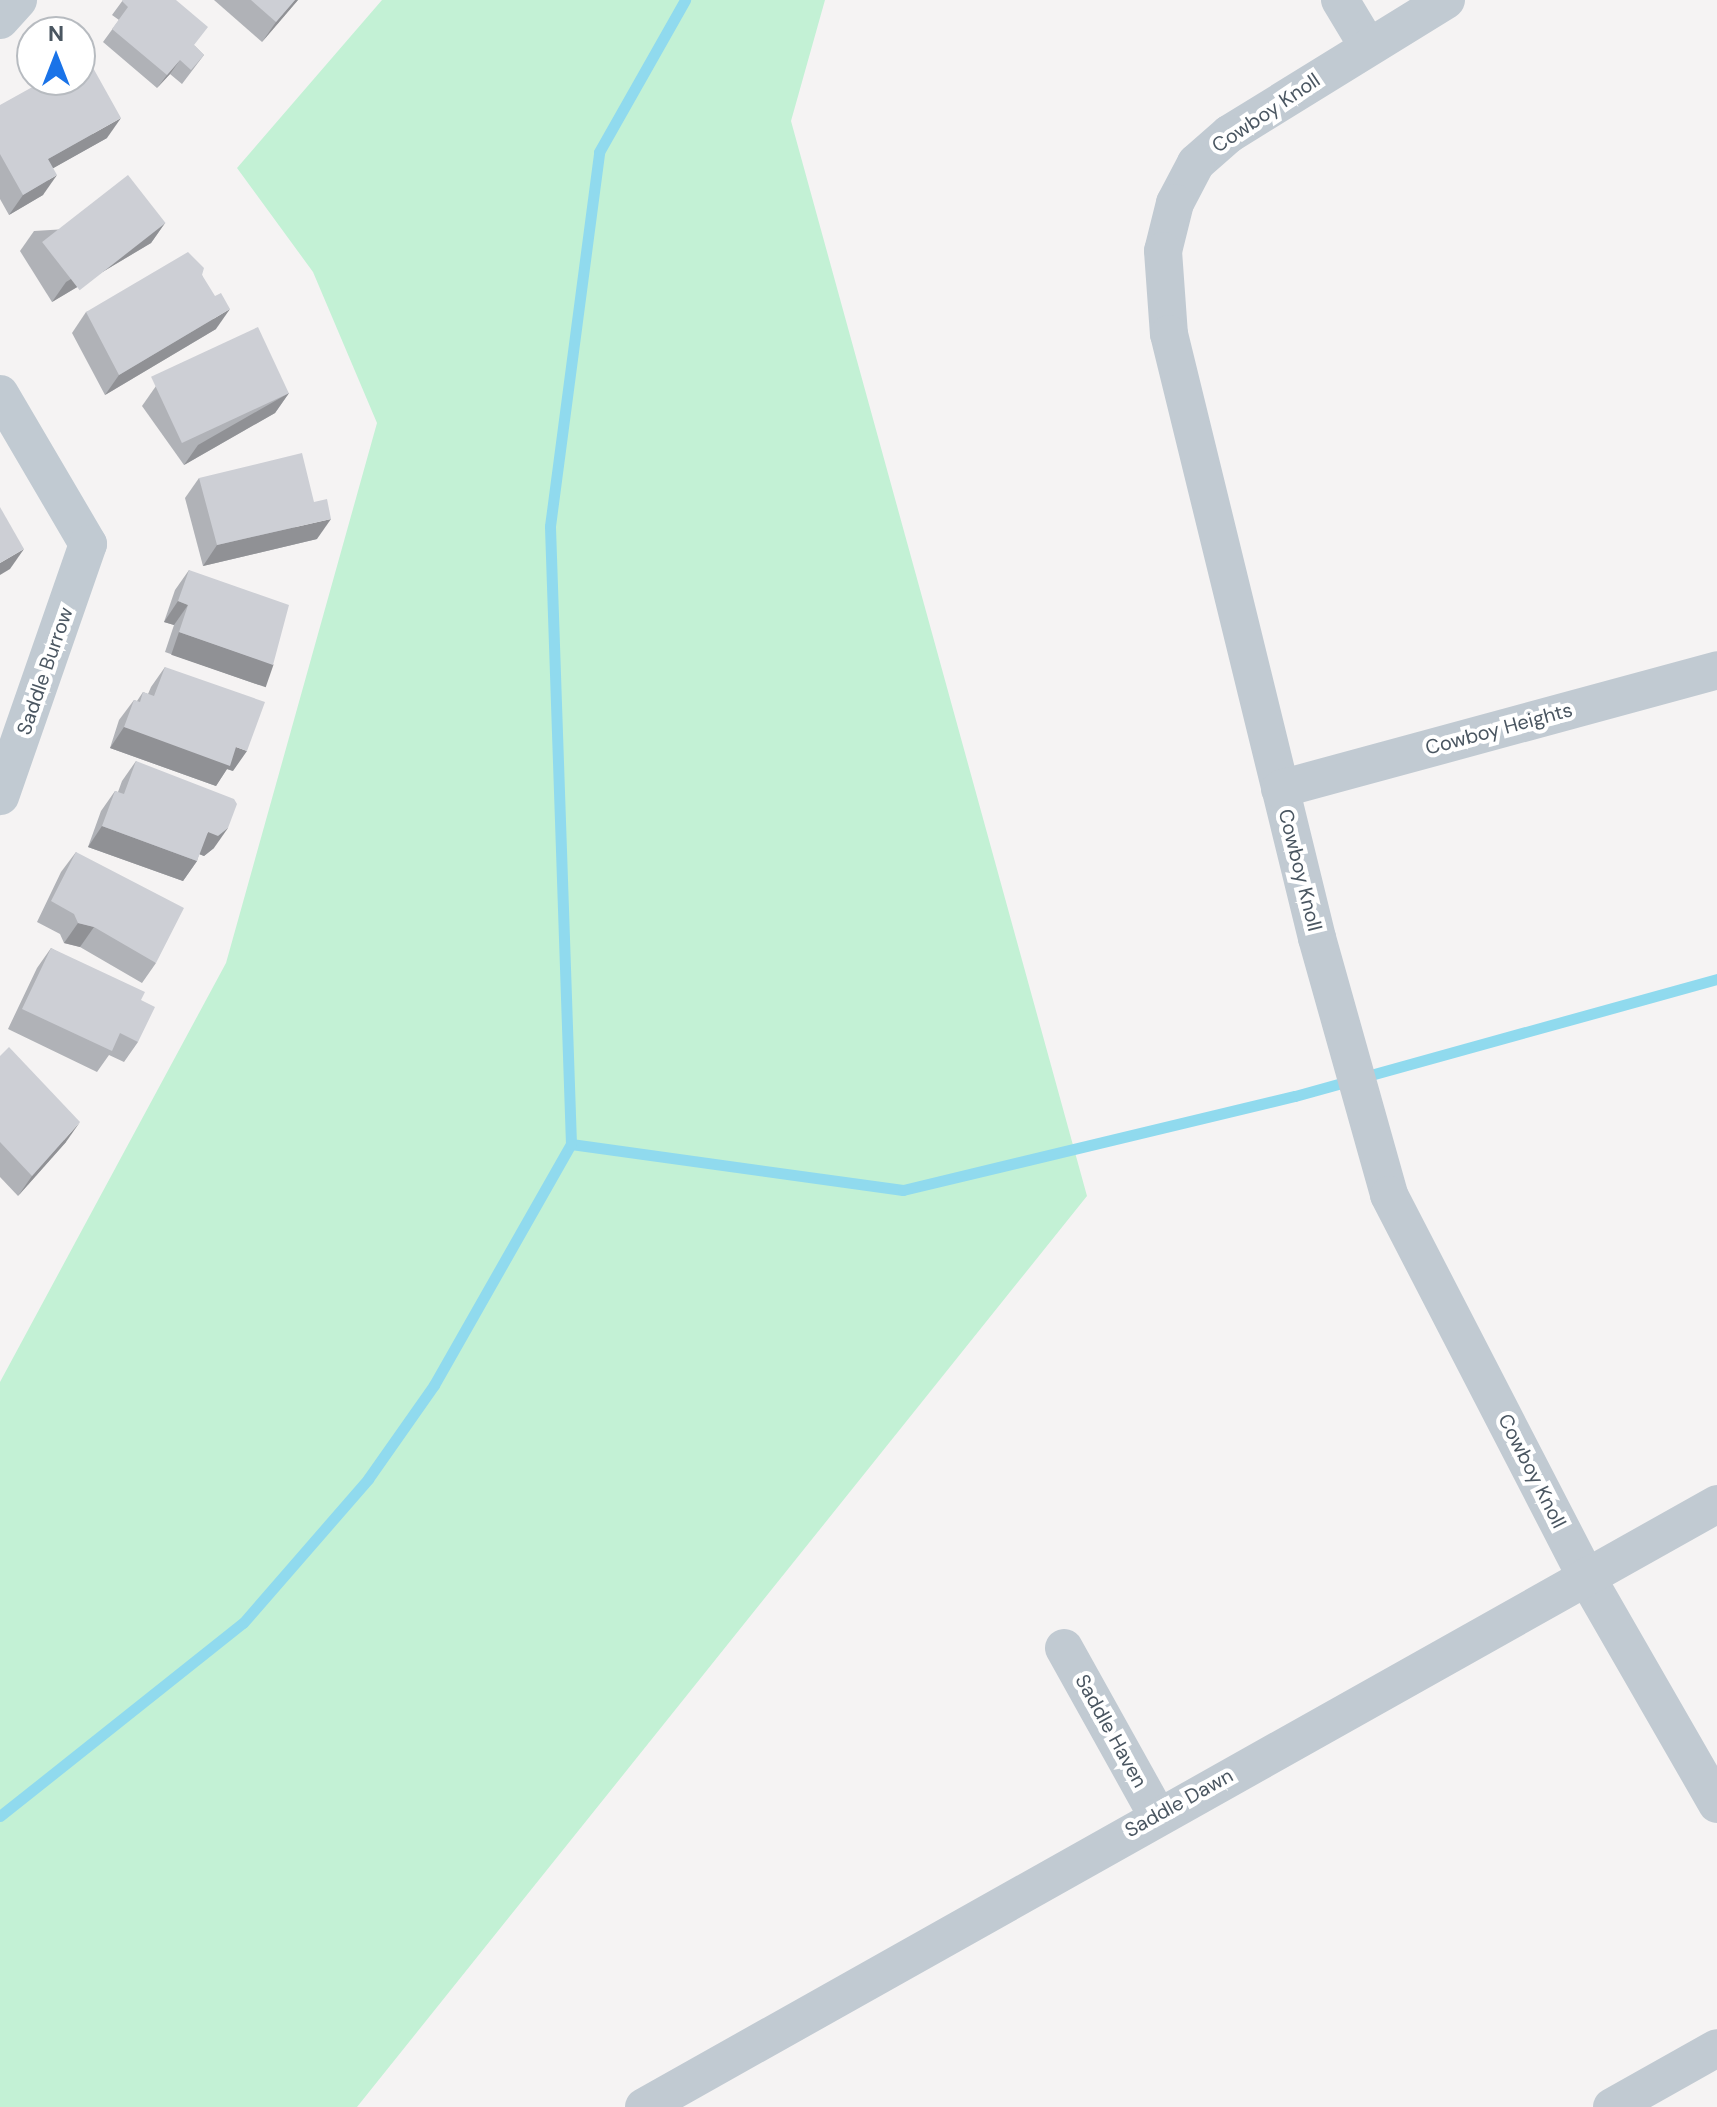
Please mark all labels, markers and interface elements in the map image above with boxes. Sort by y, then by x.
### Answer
north arrow [16,16,96,96]
text: N [48,19,64,48]
street label: Cowboy Knoll [1207,68,1325,158]
street label: Saddle Burrow [12,604,78,738]
street label: Cowboy Heights [1423,698,1575,760]
street label: Cowboy Knoll [1273,806,1327,934]
street label: Cowboy Knoll [1493,1410,1571,1532]
street label: Saddle Haven [1070,1670,1152,1792]
street label: Saddle Dawn [1121,1763,1237,1843]

